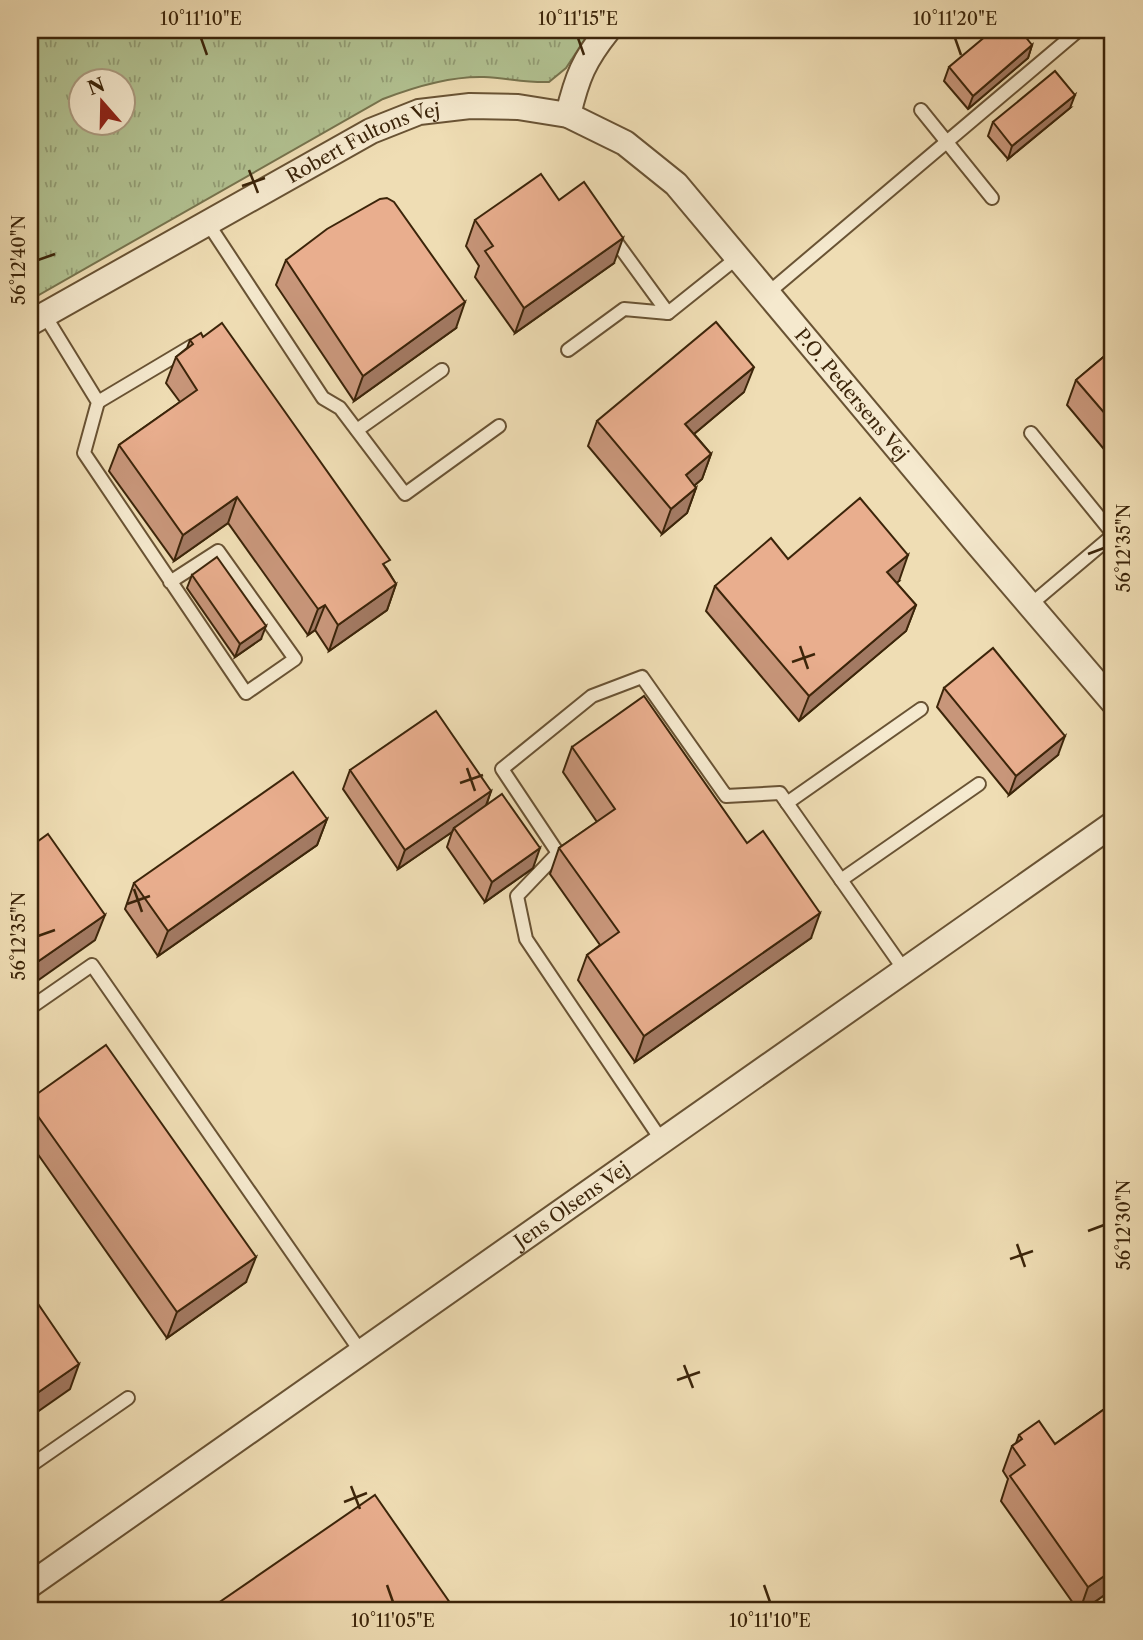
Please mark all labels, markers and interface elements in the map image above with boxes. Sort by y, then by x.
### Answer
text: 10°11'10"E [160,8,242,30]
text: 10°11'15"E [538,8,618,30]
text: 10°11'20"E [913,8,997,30]
north arrow [66,66,136,136]
text: N [85,73,108,100]
street label: Robert Fultons Vej [282,98,441,188]
text: 56°12'40"N [8,215,30,305]
street label: P.O. Pedersens Vej [790,323,914,465]
text: 56°12'35"N [1113,503,1135,592]
text: 56°12'35"N [8,891,30,980]
street label: Jens Olsens Vej [507,1156,634,1254]
text: 56°12'30"N [1113,1180,1135,1270]
text: 10°11'05"E [351,1610,435,1632]
text: 10°11'10"E [729,1610,811,1632]

